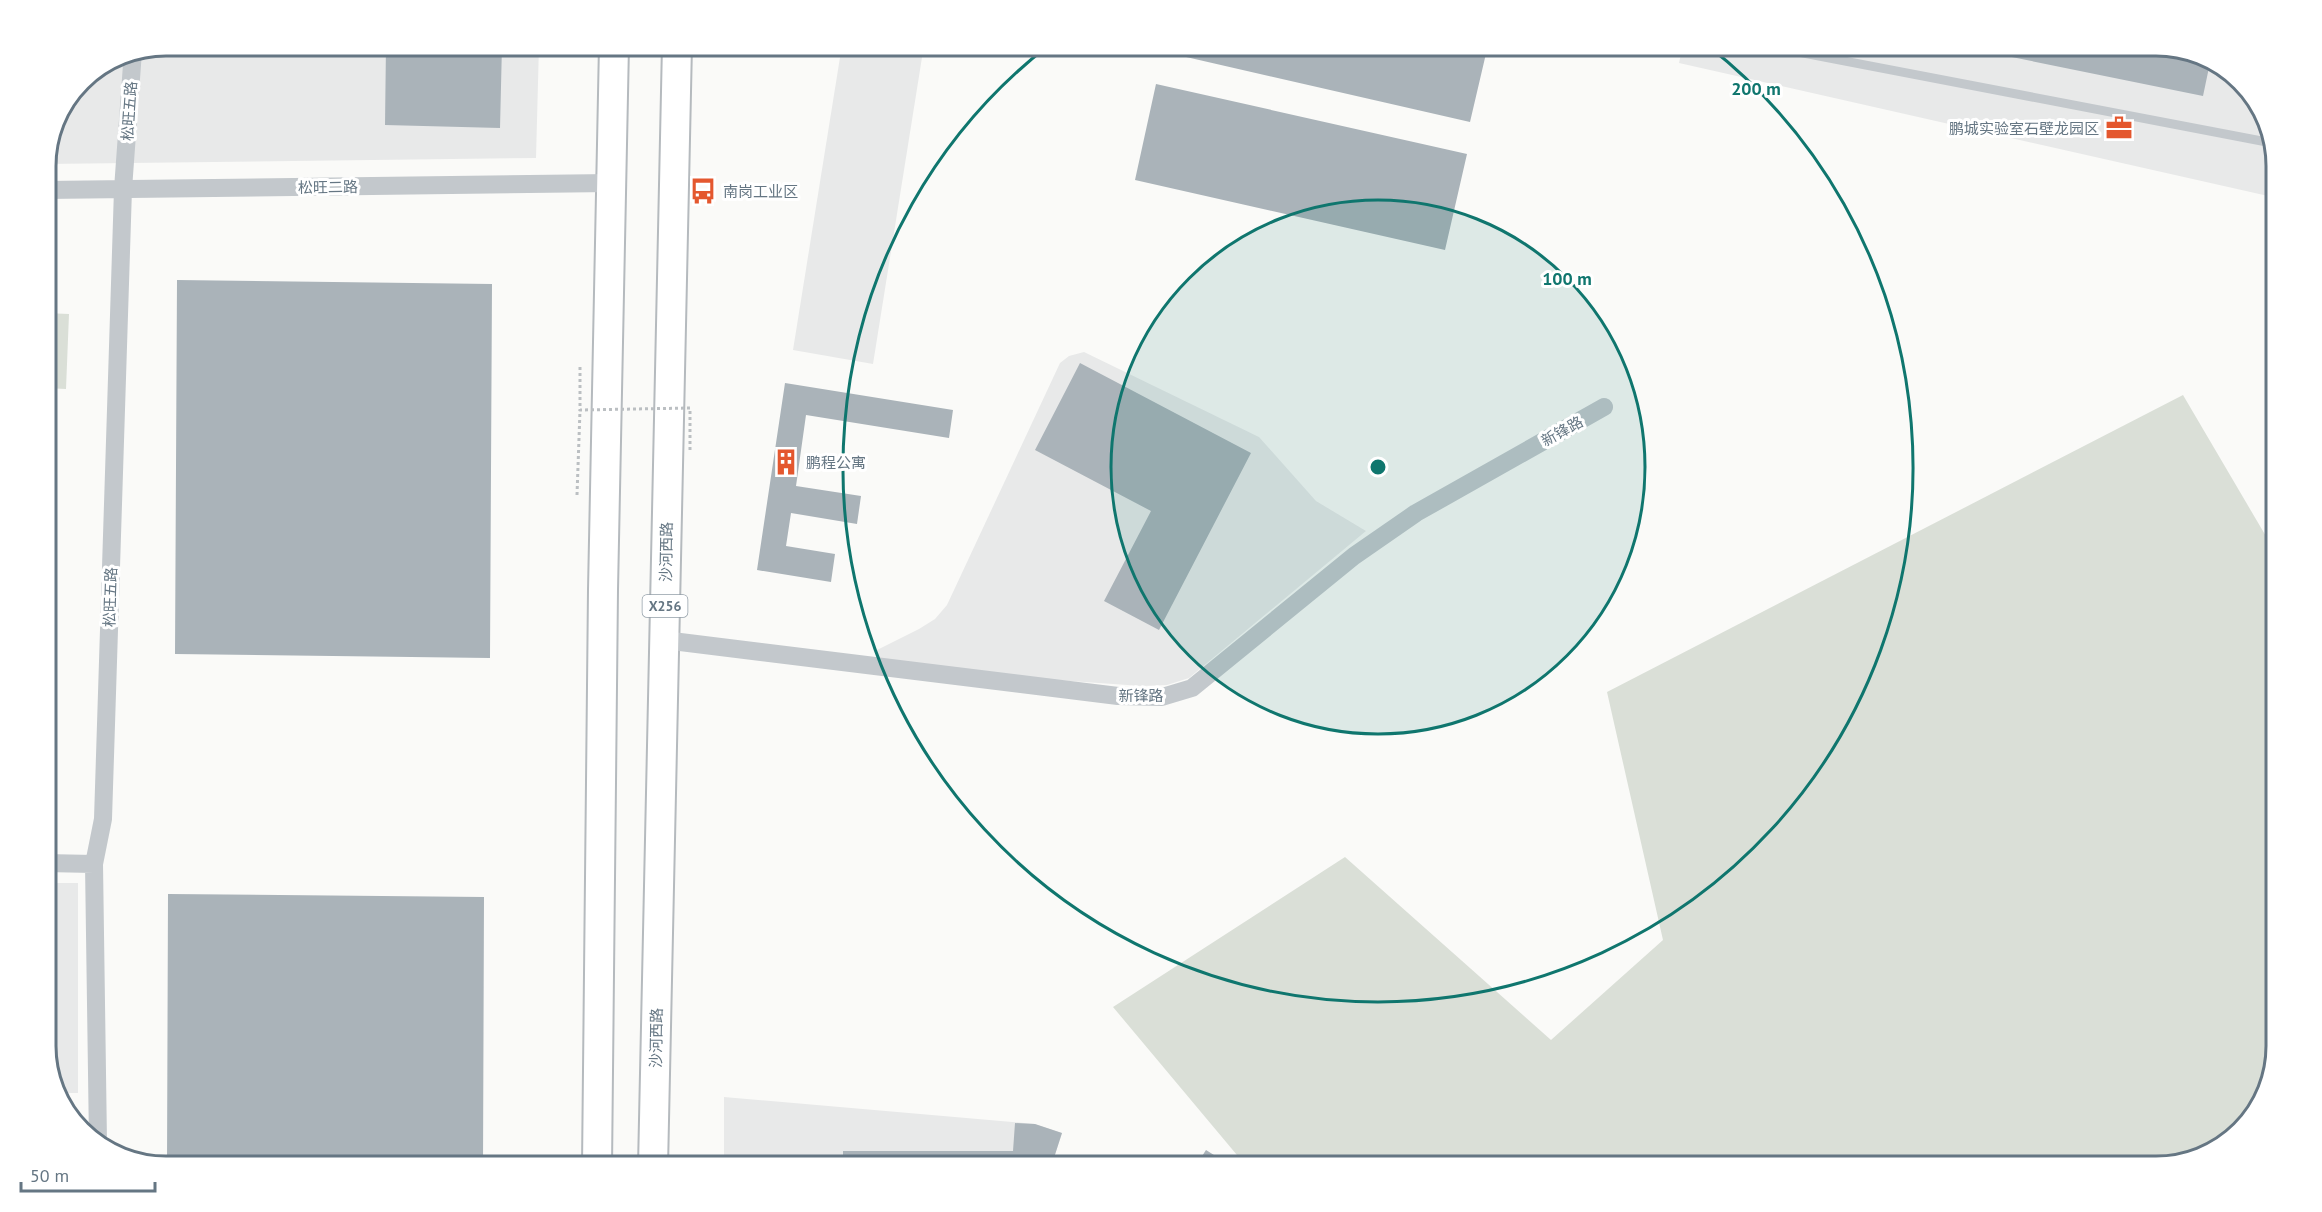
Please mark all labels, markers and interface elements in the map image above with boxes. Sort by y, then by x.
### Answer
text: 200 m [1731,77,1781,100]
street label: 松旺五路 [117,80,141,142]
office icon: 鹏城实验室石壁龙园区 [2104,113,2134,143]
place label: 鹏城实验室石壁龙园区 [1949,119,2099,138]
bus stop icon: 南岗工业区 [688,176,718,206]
street label: 松旺二路 [298,177,358,197]
place label: 南岗工业区 [723,182,798,201]
text: 100 m [1542,267,1592,290]
street label: 新锋路 [1538,412,1586,450]
building icon: 鹏程公寓 [771,447,801,477]
place label: 鹏程公寓 [806,453,866,472]
centre of rings [1368,457,1388,477]
street label: 沙河西路 [656,522,676,582]
street label: 松旺五路 [99,567,121,627]
road number: X256 [642,595,688,617]
street label: 新锋路 [1118,686,1164,705]
street label: 沙河西路 [646,1008,666,1068]
scale bar [21,1155,154,1193]
text: 50 m [30,1164,69,1187]

